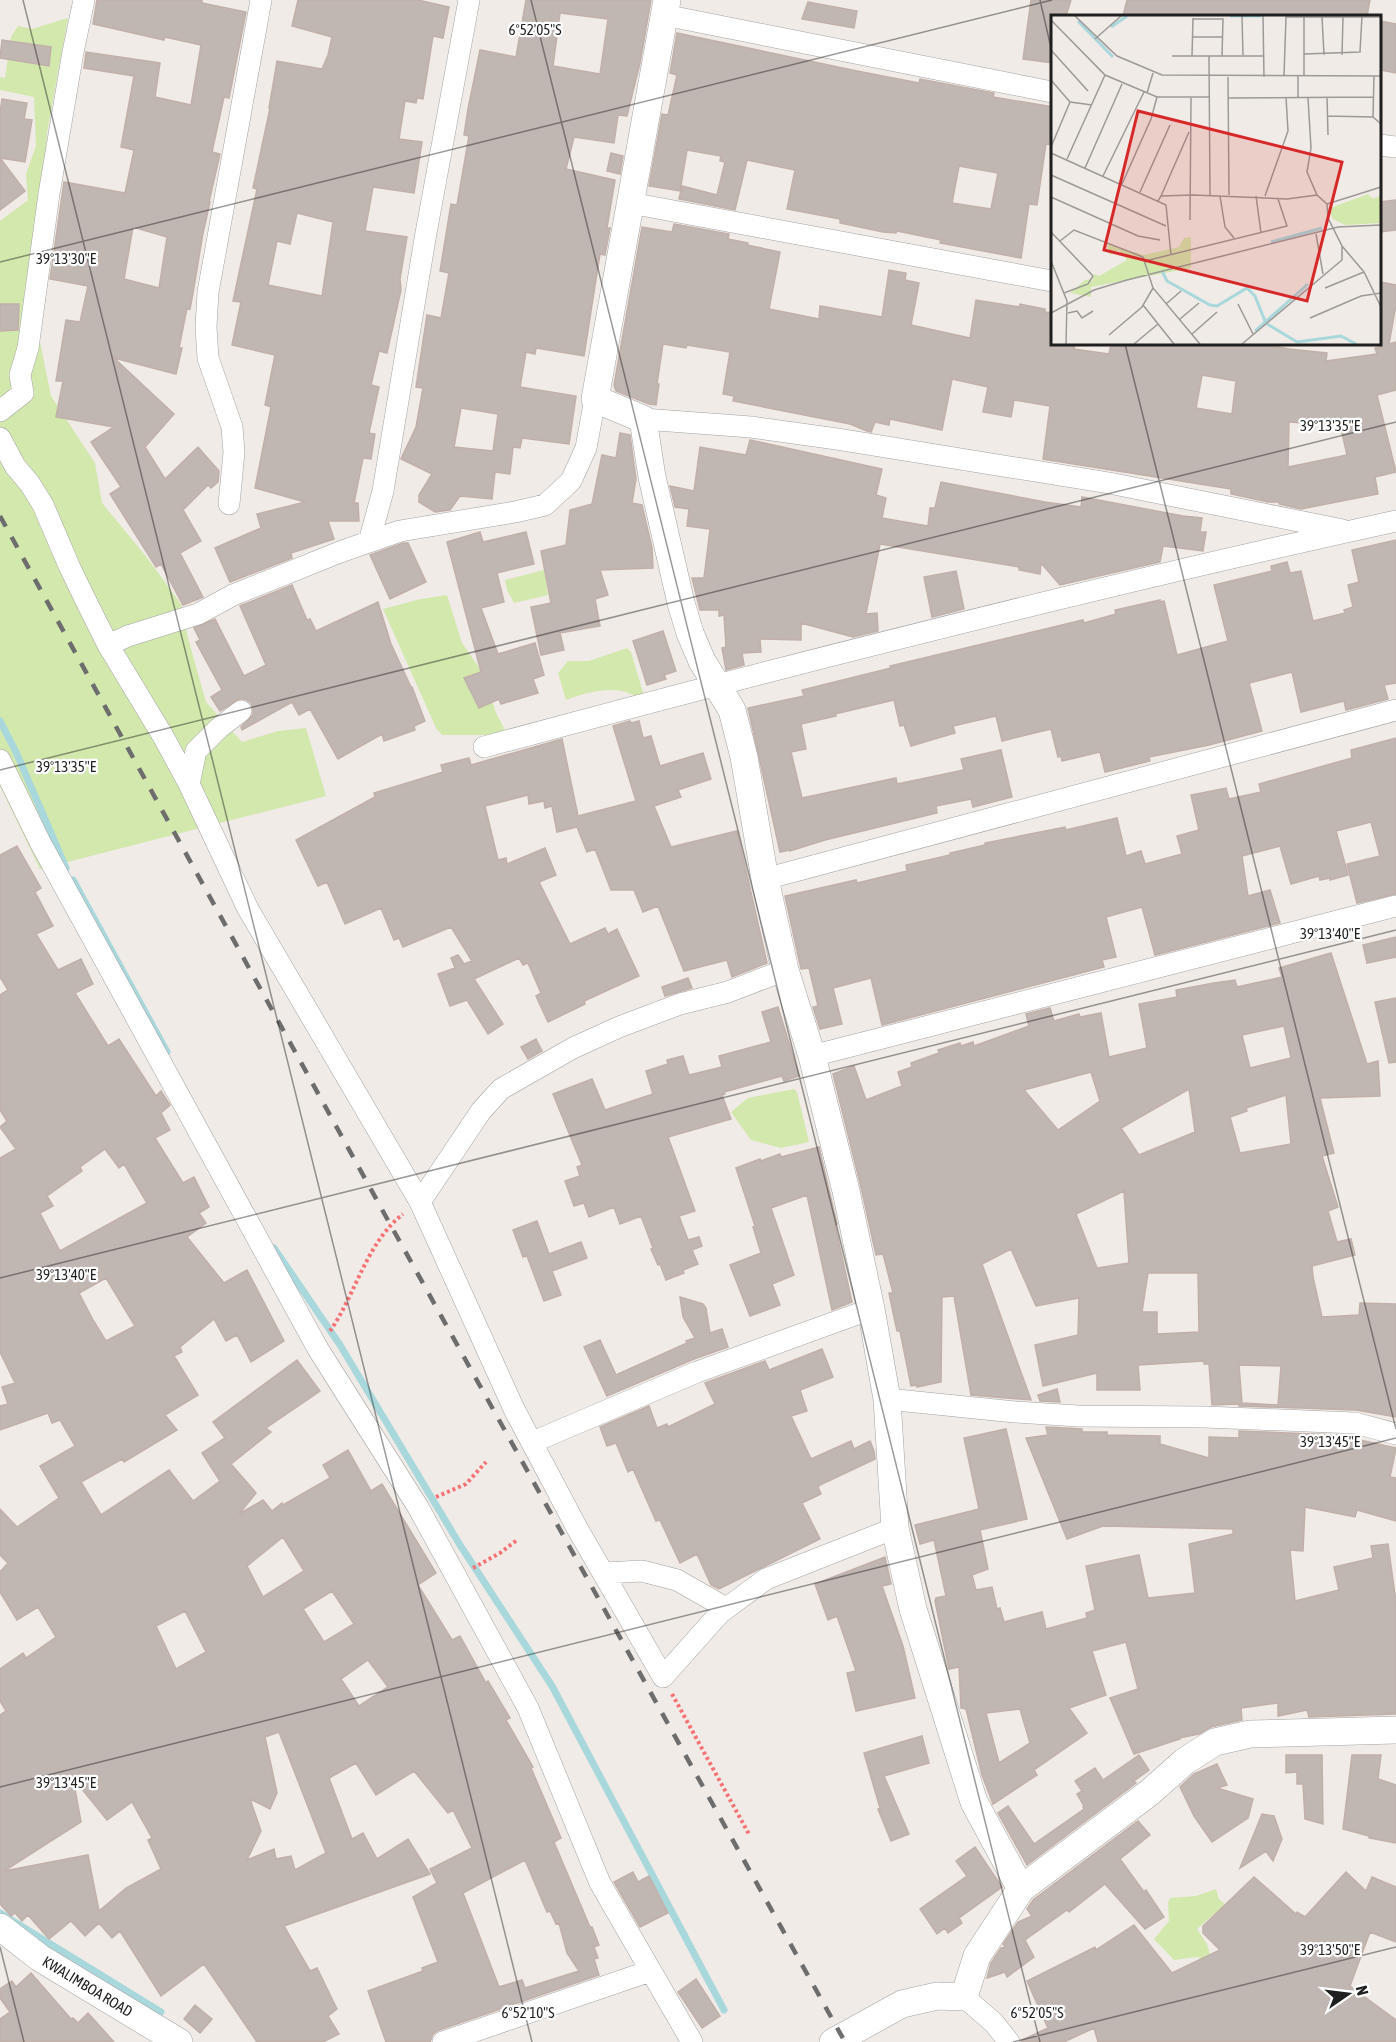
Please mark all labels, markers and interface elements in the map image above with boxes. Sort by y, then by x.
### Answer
inset map [1051,15,1381,345]
text: 6°52'05"S [508,21,562,38]
text: 39°13'30"E [36,250,97,267]
text: 39°13'35"E [1300,417,1361,434]
text: 39°13'35"E [36,758,97,775]
text: 39°13'40"E [1300,925,1361,942]
text: 39°13'40"E [36,1266,97,1283]
text: 39°13'45"E [1300,1433,1361,1450]
text: 39°13'45"E [36,1774,97,1791]
text: 39°13'50"E [1300,1941,1361,1958]
street label: KWALIMBOA ROAD [40,1953,136,2020]
north arrow [1318,1964,1378,2024]
text: N [1353,1984,1372,1997]
text: 6°52'10"S [501,2004,555,2021]
text: 6°52'05"S [1010,2004,1064,2021]

